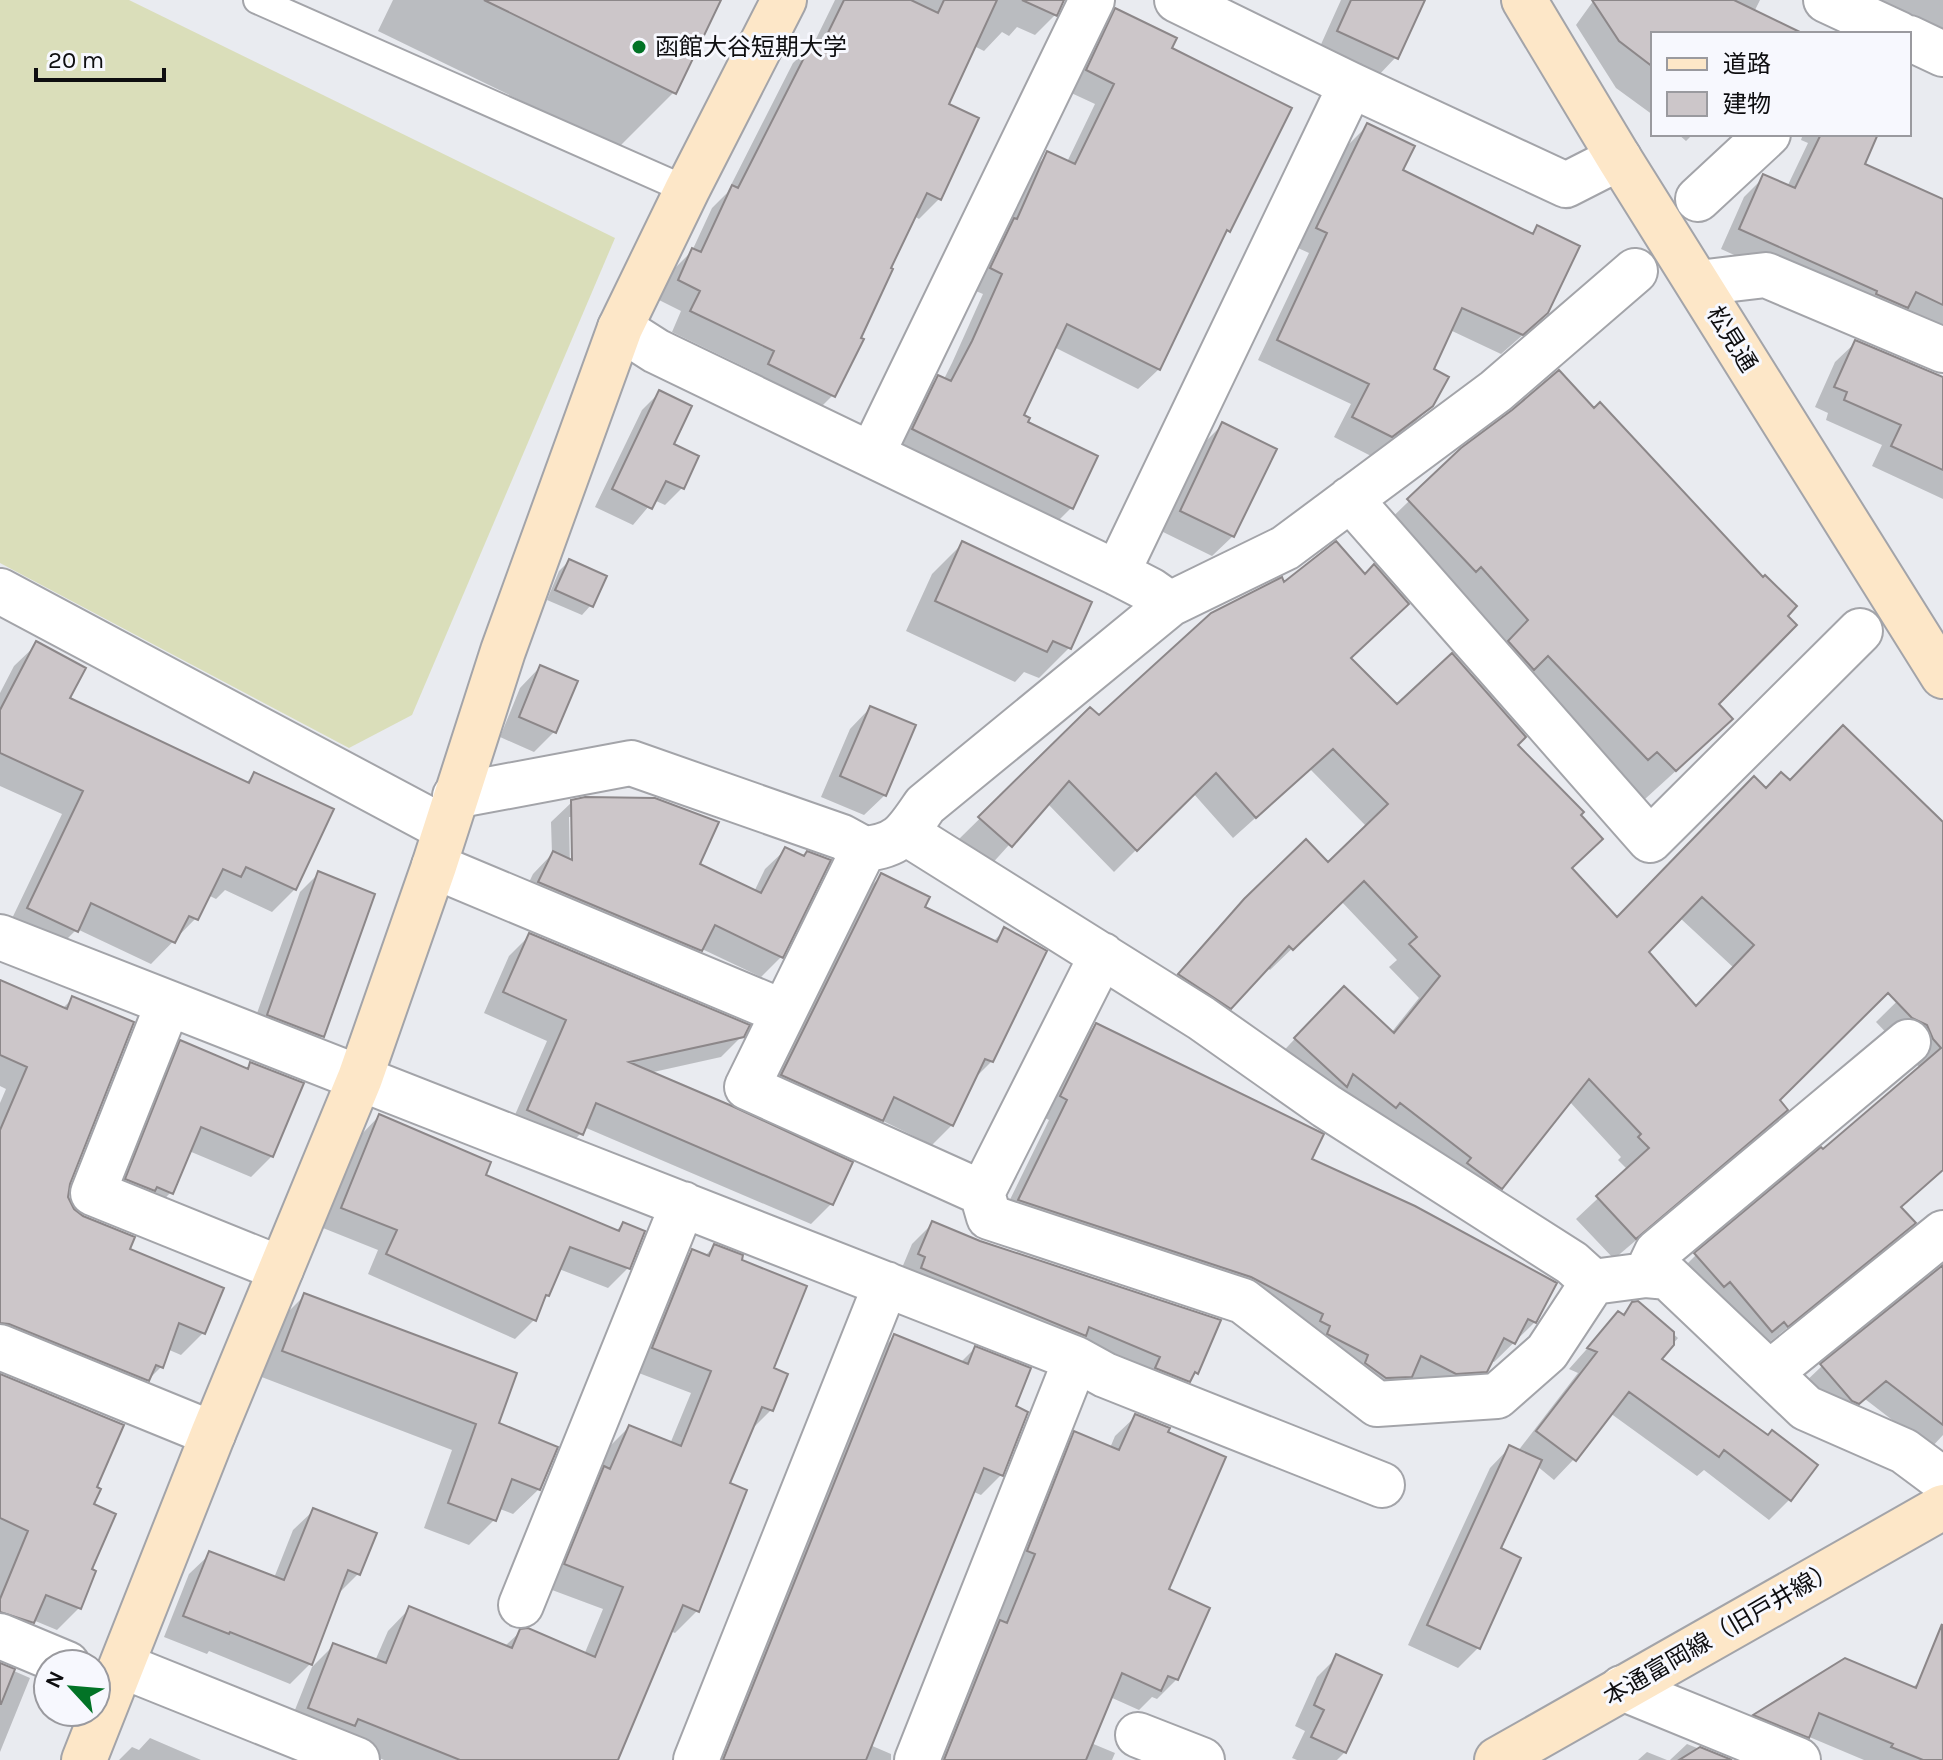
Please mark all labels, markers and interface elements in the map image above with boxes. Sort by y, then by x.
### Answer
scale bar [36,32,164,82]
legend [1651,32,1911,136]
place label: 函館大谷短期大学 [655,33,847,61]
marker: 函館大谷短期大学 [630,38,648,56]
text: 20 m [48,46,104,74]
text: 道路 [1723,50,1771,78]
text: 建物 [1723,90,1771,118]
street label: 松見通 [1701,301,1763,377]
street label: 本通富岡線（旧戸井線） [1599,1555,1841,1711]
north arrow [32,1648,112,1728]
text: N [40,1667,70,1692]

